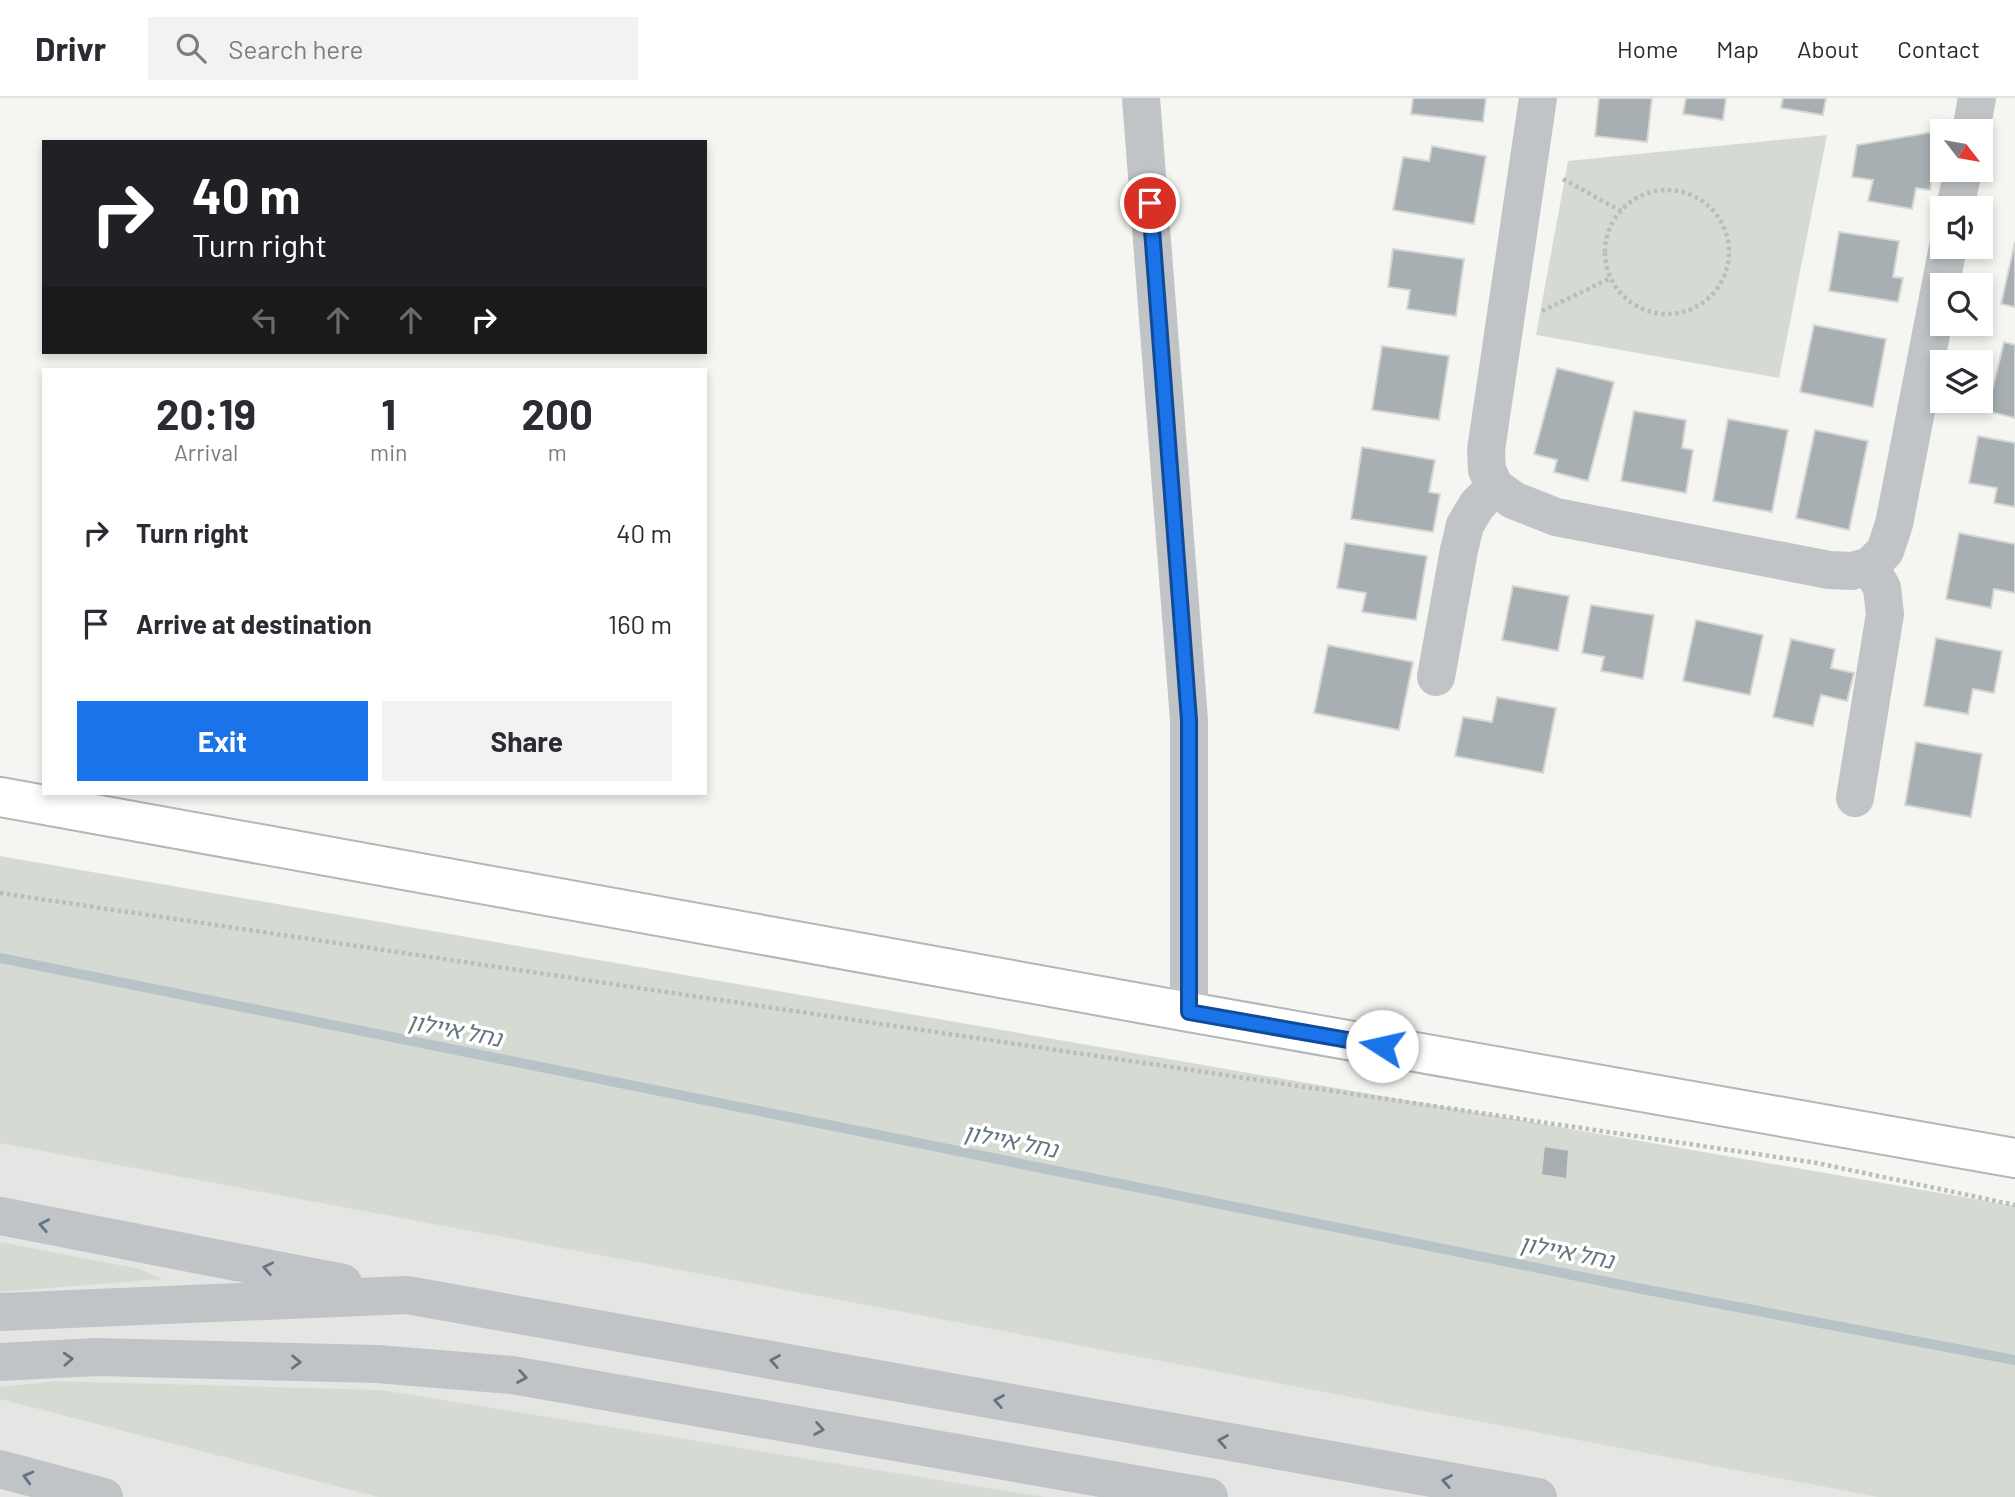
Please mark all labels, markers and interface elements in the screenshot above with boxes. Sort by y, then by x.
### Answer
search box [148,17,638,80]
text: Drivr [35,28,106,68]
icon: search [172,29,210,67]
text: Search here [228,33,363,64]
text: Home [1617,34,1678,63]
text: Map [1716,34,1759,63]
text: About [1797,34,1859,63]
text: Contact [1897,34,1980,63]
north arrow [1930,119,1993,182]
map controls [1930,119,1993,413]
text: 40 m [192,165,300,224]
icon: right [77,168,168,259]
pin [1120,173,1180,233]
icon: arrive [1131,184,1169,222]
button: sound [1930,196,1993,259]
text: Turn right [192,225,327,263]
button: search [1930,273,1993,336]
icon: left [246,301,284,339]
icon: ahead [319,301,357,339]
icon: ahead [392,301,430,339]
icon: right [465,301,503,339]
button: layers [1930,350,1993,413]
text: 20:19 [156,388,256,438]
text: 1 [381,388,396,438]
text: 200 [522,388,593,438]
text: Arrival [174,438,238,466]
text: min [370,438,407,466]
text: m [548,438,567,466]
icon: right [77,514,115,552]
text: Turn right [136,517,249,548]
text: 40 m [616,517,672,548]
icon: arrive [77,605,115,643]
text: Arrive at destination [136,608,372,639]
text: 160 m [608,608,672,639]
button: Exit [77,701,368,781]
button: Share [382,701,672,781]
water label: נחל איילון [406,1006,506,1052]
position arrow [1345,1009,1419,1083]
water label: נחל איילון [962,1117,1062,1163]
one-way arrow [38,1218,50,1233]
water label: נחל איילון [1518,1228,1618,1274]
one-way arrow [262,1261,274,1276]
one-way arrow [63,1351,74,1366]
one-way arrow [291,1354,301,1370]
one-way arrow [769,1354,781,1369]
one-way arrow [516,1369,528,1384]
one-way arrow [993,1394,1005,1409]
one-way arrow [813,1421,825,1436]
one-way arrow [1217,1434,1229,1449]
one-way arrow [22,1470,34,1485]
one-way arrow [1441,1474,1453,1489]

